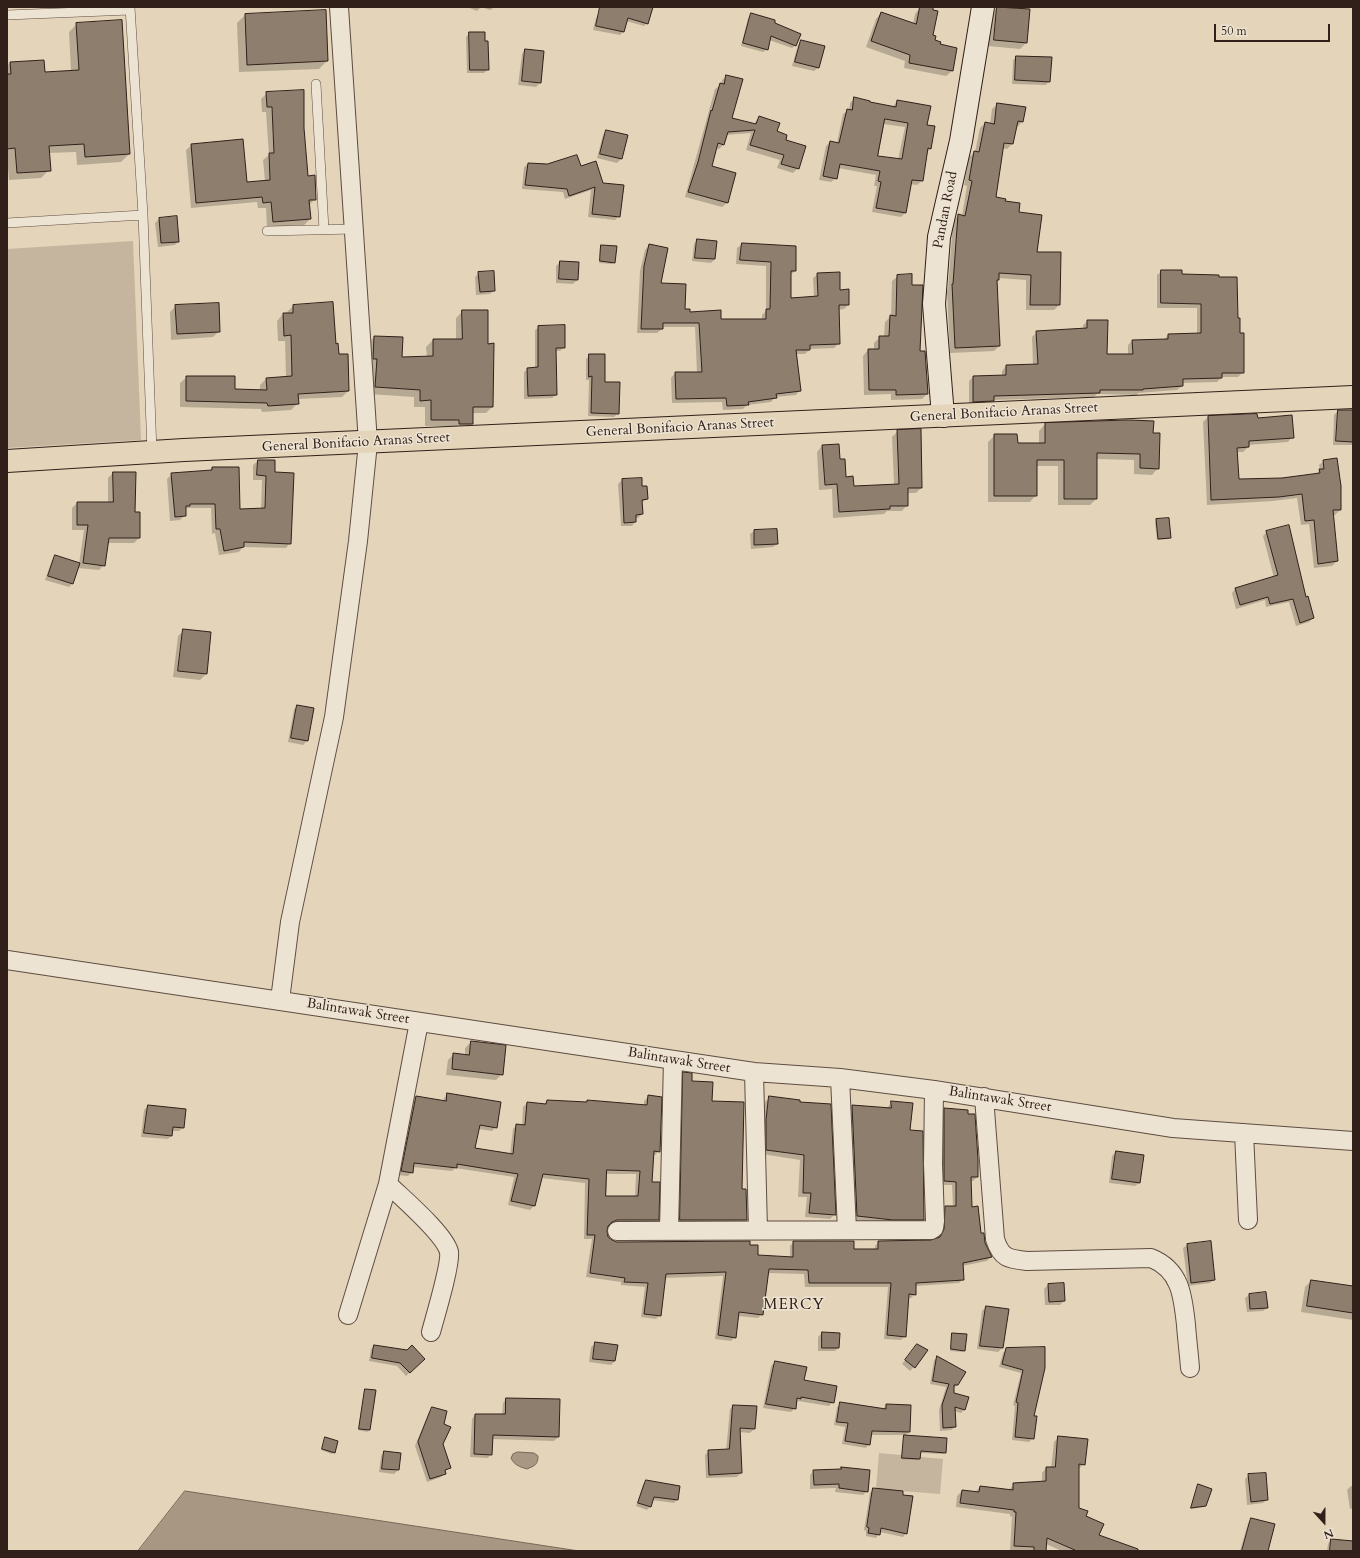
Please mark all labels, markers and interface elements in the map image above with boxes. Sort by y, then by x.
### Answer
scale bar [1216,16,1332,42]
text: 50 m [1221,23,1247,39]
street label: Pandan Road [930,170,962,250]
street label: General Bonifacio Aranas Street [909,400,1099,426]
street label: General Bonifacio Aranas Street [585,415,775,441]
street label: General Bonifacio Aranas Street [261,430,451,456]
street label: Balintawak Street [305,996,411,1028]
street label: Balintawak Street [626,1045,732,1077]
street label: Balintawak Street [947,1084,1053,1116]
district label: MERCY [763,1297,825,1315]
north arrow [1304,1502,1344,1542]
text: N [1321,1525,1336,1542]

